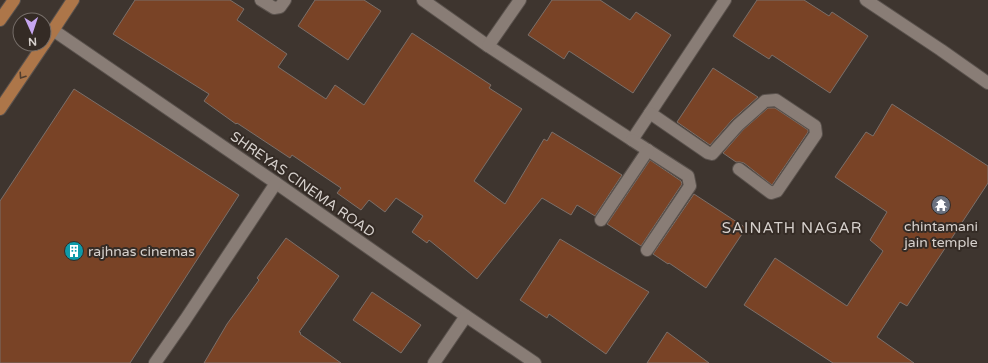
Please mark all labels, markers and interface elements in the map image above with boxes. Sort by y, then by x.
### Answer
north arrow [12,12,52,52]
text: N [28,35,37,48]
one-way arrow [20,72,27,79]
street label: SHREYAS CINEMA ROAD [227,128,378,241]
temple icon: chintamani jain temple [930,194,952,216]
place label: chintamani jain temple [903,218,978,251]
district label: SAINATH NAGAR [722,219,862,237]
building icon: rajhnas cinemas [63,240,85,262]
place label: rajhnas cinemas [88,243,195,260]

